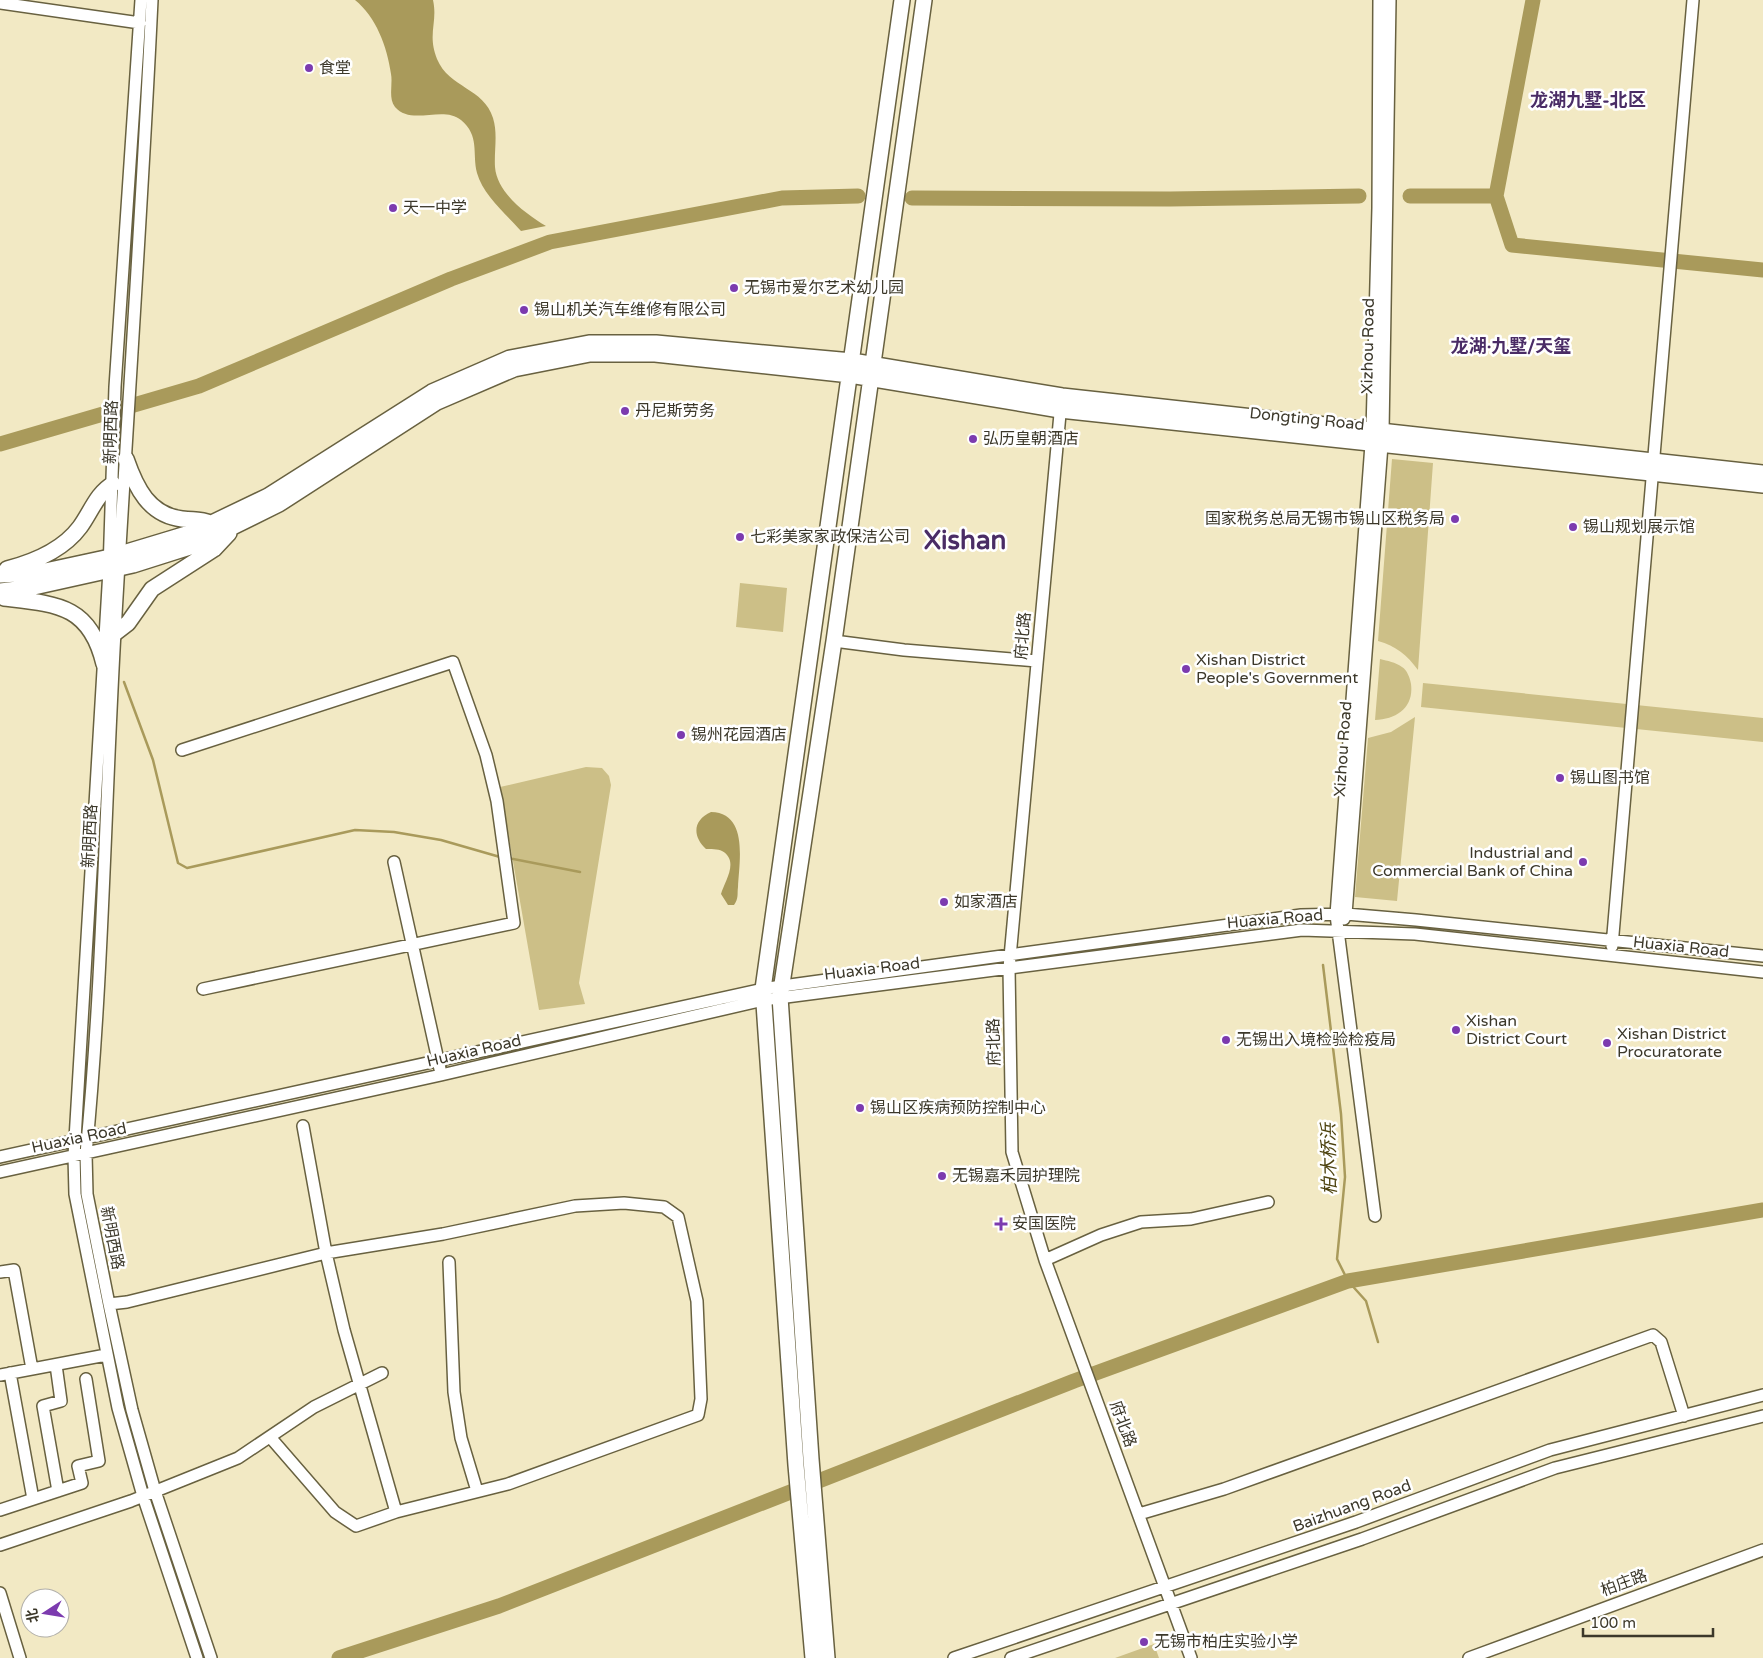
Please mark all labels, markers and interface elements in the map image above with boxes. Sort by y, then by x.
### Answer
place label: 食堂 [319,58,351,78]
marker: 食堂 [303,62,315,74]
district label: 龙湖九墅-北区 [1530,89,1646,111]
place label: 天一中学 [403,198,467,218]
marker: 天一中学 [387,202,399,214]
place label: 无锡市爱尔艺术幼儿园 [744,278,904,298]
marker: 无锡市爱尔艺术幼儿园 [728,282,740,294]
street label: Xizhou Road [1357,298,1379,394]
place label: 锡山机关汽车维修有限公司 [534,300,726,320]
marker: 锡山机关汽车维修有限公司 [518,304,530,316]
district label: 龙湖·九墅/天玺 [1451,335,1571,357]
street label: 新明西路 [100,400,122,464]
place label: 丹尼斯劳务 [635,401,715,421]
street label: Dongting Road [1248,403,1366,435]
marker: 丹尼斯劳务 [619,405,631,417]
place label: 弘历皇朝酒店 [983,429,1079,449]
marker: 弘历皇朝酒店 [967,433,979,445]
place label: 国家税务总局无锡市锡山区税务局 [1205,509,1445,529]
marker: 国家税务总局无锡市锡山区税务局 [1449,513,1461,525]
place label: 锡山规划展示馆 [1583,517,1695,537]
marker: 锡山规划展示馆 [1567,521,1579,533]
district label: Xishan [924,525,1006,556]
place label: 七彩美家家政保洁公司 [750,527,910,547]
marker: 七彩美家家政保洁公司 [734,531,746,543]
street label: 府北路 [1011,611,1035,661]
place label: Xishan District People's Government [1196,650,1358,688]
marker: Xishan District People's Government [1180,663,1192,675]
street label: Xizhou Road [1330,700,1356,798]
place label: 锡州花园酒店 [691,725,787,745]
marker: 锡州花园酒店 [675,729,687,741]
place label: 锡山图书馆 [1570,768,1650,788]
marker: 锡山图书馆 [1554,772,1566,784]
street label: 新明西路 [78,804,102,868]
place label: Industrial and Commercial Bank of China [1372,843,1573,881]
marker: Industrial and Commercial Bank of China [1577,856,1589,868]
place label: 如家酒店 [954,892,1018,912]
marker: 如家酒店 [938,896,950,908]
street label: Huaxia Road [1226,905,1324,933]
street label: Huaxia Road [1632,932,1730,962]
street label: Huaxia Road [823,953,921,985]
place label: Xishan District Court [1466,1011,1567,1049]
street label: 府北路 [984,1018,1004,1066]
marker: Xishan District Court [1450,1024,1462,1036]
place label: Xishan District Procuratorate [1617,1024,1726,1062]
street label: Huaxia Road [425,1030,523,1072]
place label: 无锡出入境检验检疫局 [1236,1030,1396,1050]
marker: 无锡出入境检验检疫局 [1220,1034,1232,1046]
marker: Xishan District Procuratorate [1601,1037,1613,1049]
place label: 锡山区疾病预防控制中心 [870,1098,1046,1118]
marker: 锡山区疾病预防控制中心 [854,1102,866,1114]
street label: Huaxia Road [30,1118,128,1158]
water label: 柏木桥浜 [1317,1121,1341,1195]
place label: 无锡嘉禾园护理院 [952,1166,1080,1186]
marker: 无锡嘉禾园护理院 [936,1170,948,1182]
street label: 新明西路 [96,1205,128,1271]
place label: 安国医院 [1012,1214,1076,1234]
marker: 安国医院 [994,1217,1008,1231]
street label: 府北路 [1105,1398,1141,1450]
street label: Baizhuang Road [1290,1475,1414,1537]
street label: 柏庄路 [1598,1565,1650,1601]
north arrow [20,1588,70,1638]
scale bar [1583,1606,1713,1638]
text: 北 [23,1607,43,1624]
text: 100 m [1590,1614,1636,1632]
place label: 无锡市柏庄实验小学 [1154,1632,1298,1652]
marker: 无锡市柏庄实验小学 [1138,1636,1150,1648]

